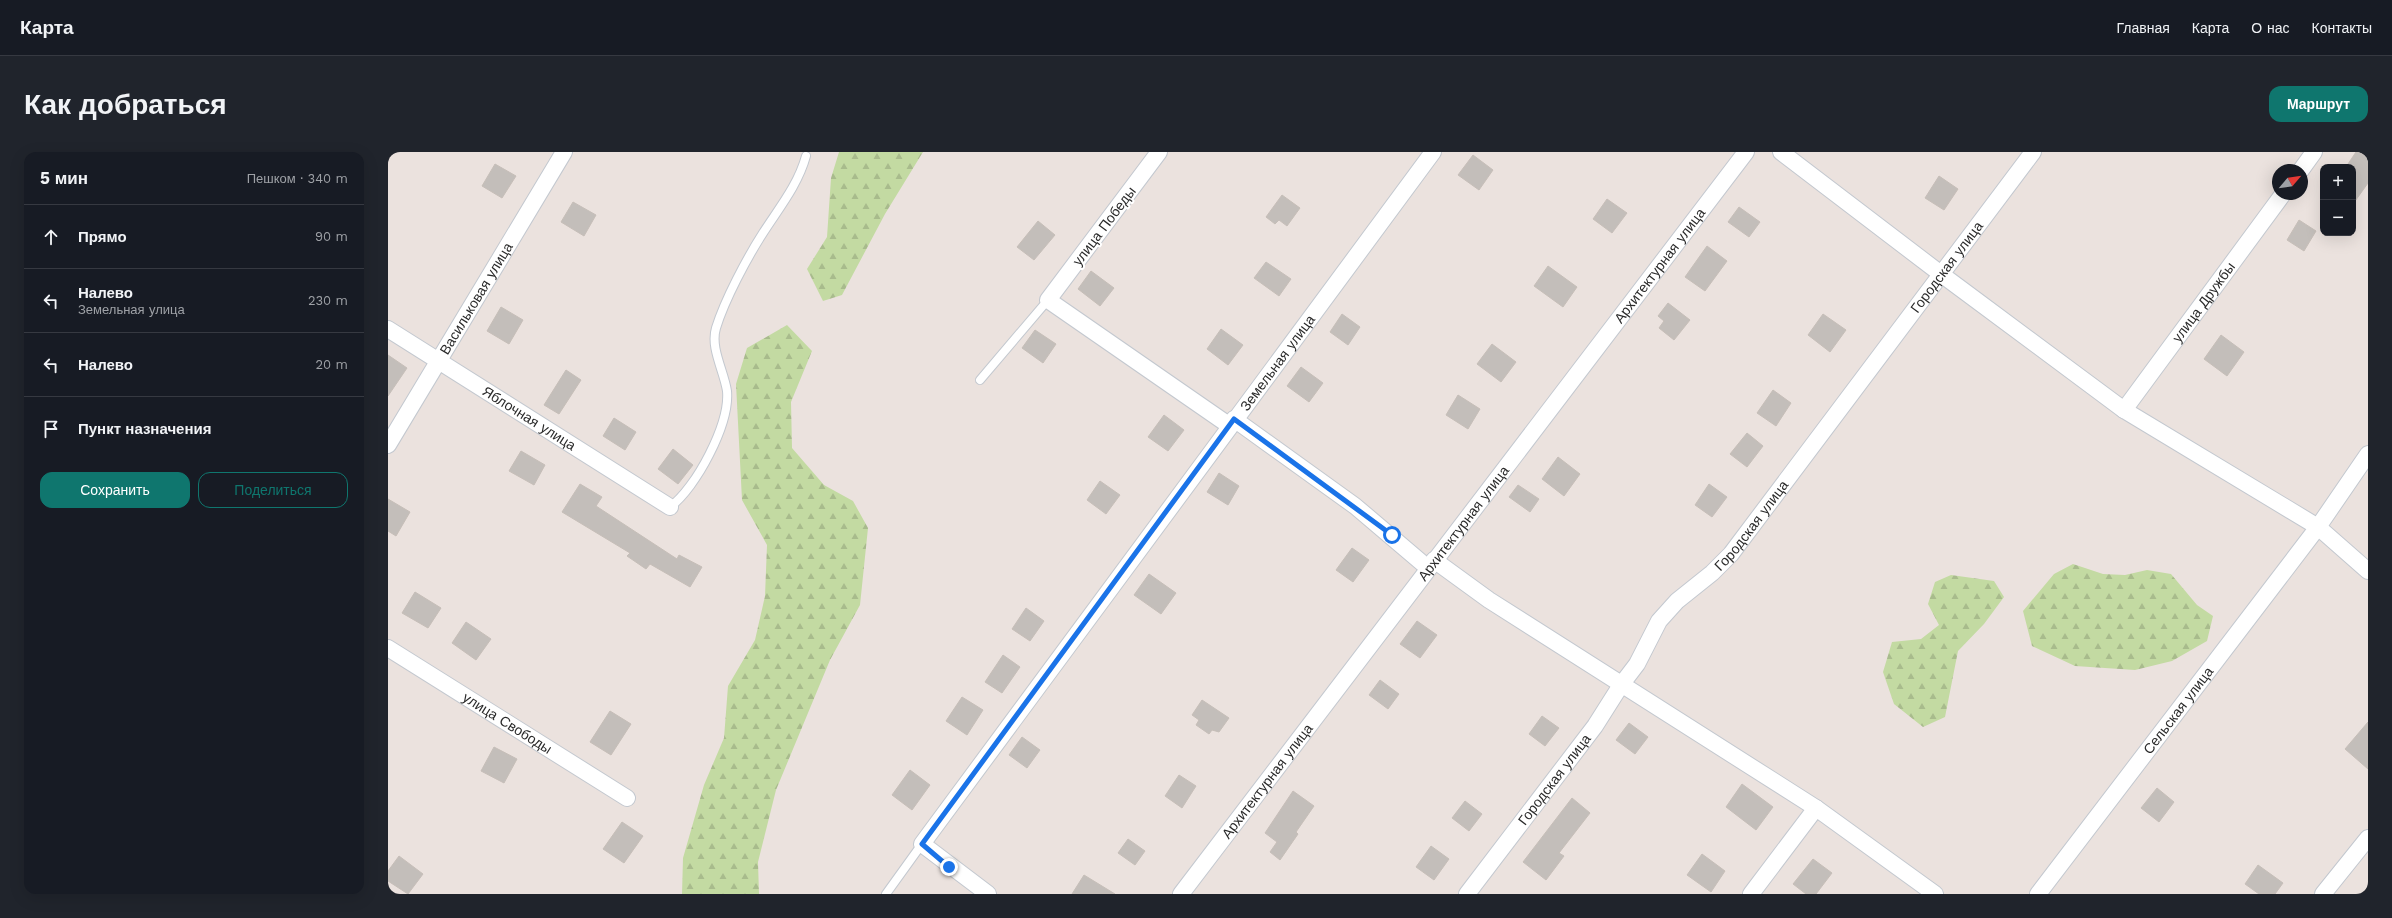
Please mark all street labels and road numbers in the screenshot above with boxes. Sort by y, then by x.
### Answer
street label: улица Победы [1069,183,1139,269]
street label: Архитектурная улица [1611,205,1708,326]
street label: Городская улица [1907,218,1986,316]
street label: Васильковая улица [436,239,516,357]
street label: улица Дружбы [2169,259,2238,345]
street label: Земельная улица [1237,312,1318,414]
street label: Яблочная улица [480,383,579,454]
street label: Архитектурная улица [1415,463,1512,584]
street label: Городская улица [1711,477,1792,574]
street label: Сельская улица [2140,664,2216,757]
street label: улица Свободы [460,689,555,757]
street label: Архитектурная улица [1218,720,1316,841]
street label: Городская улица [1515,731,1594,828]

